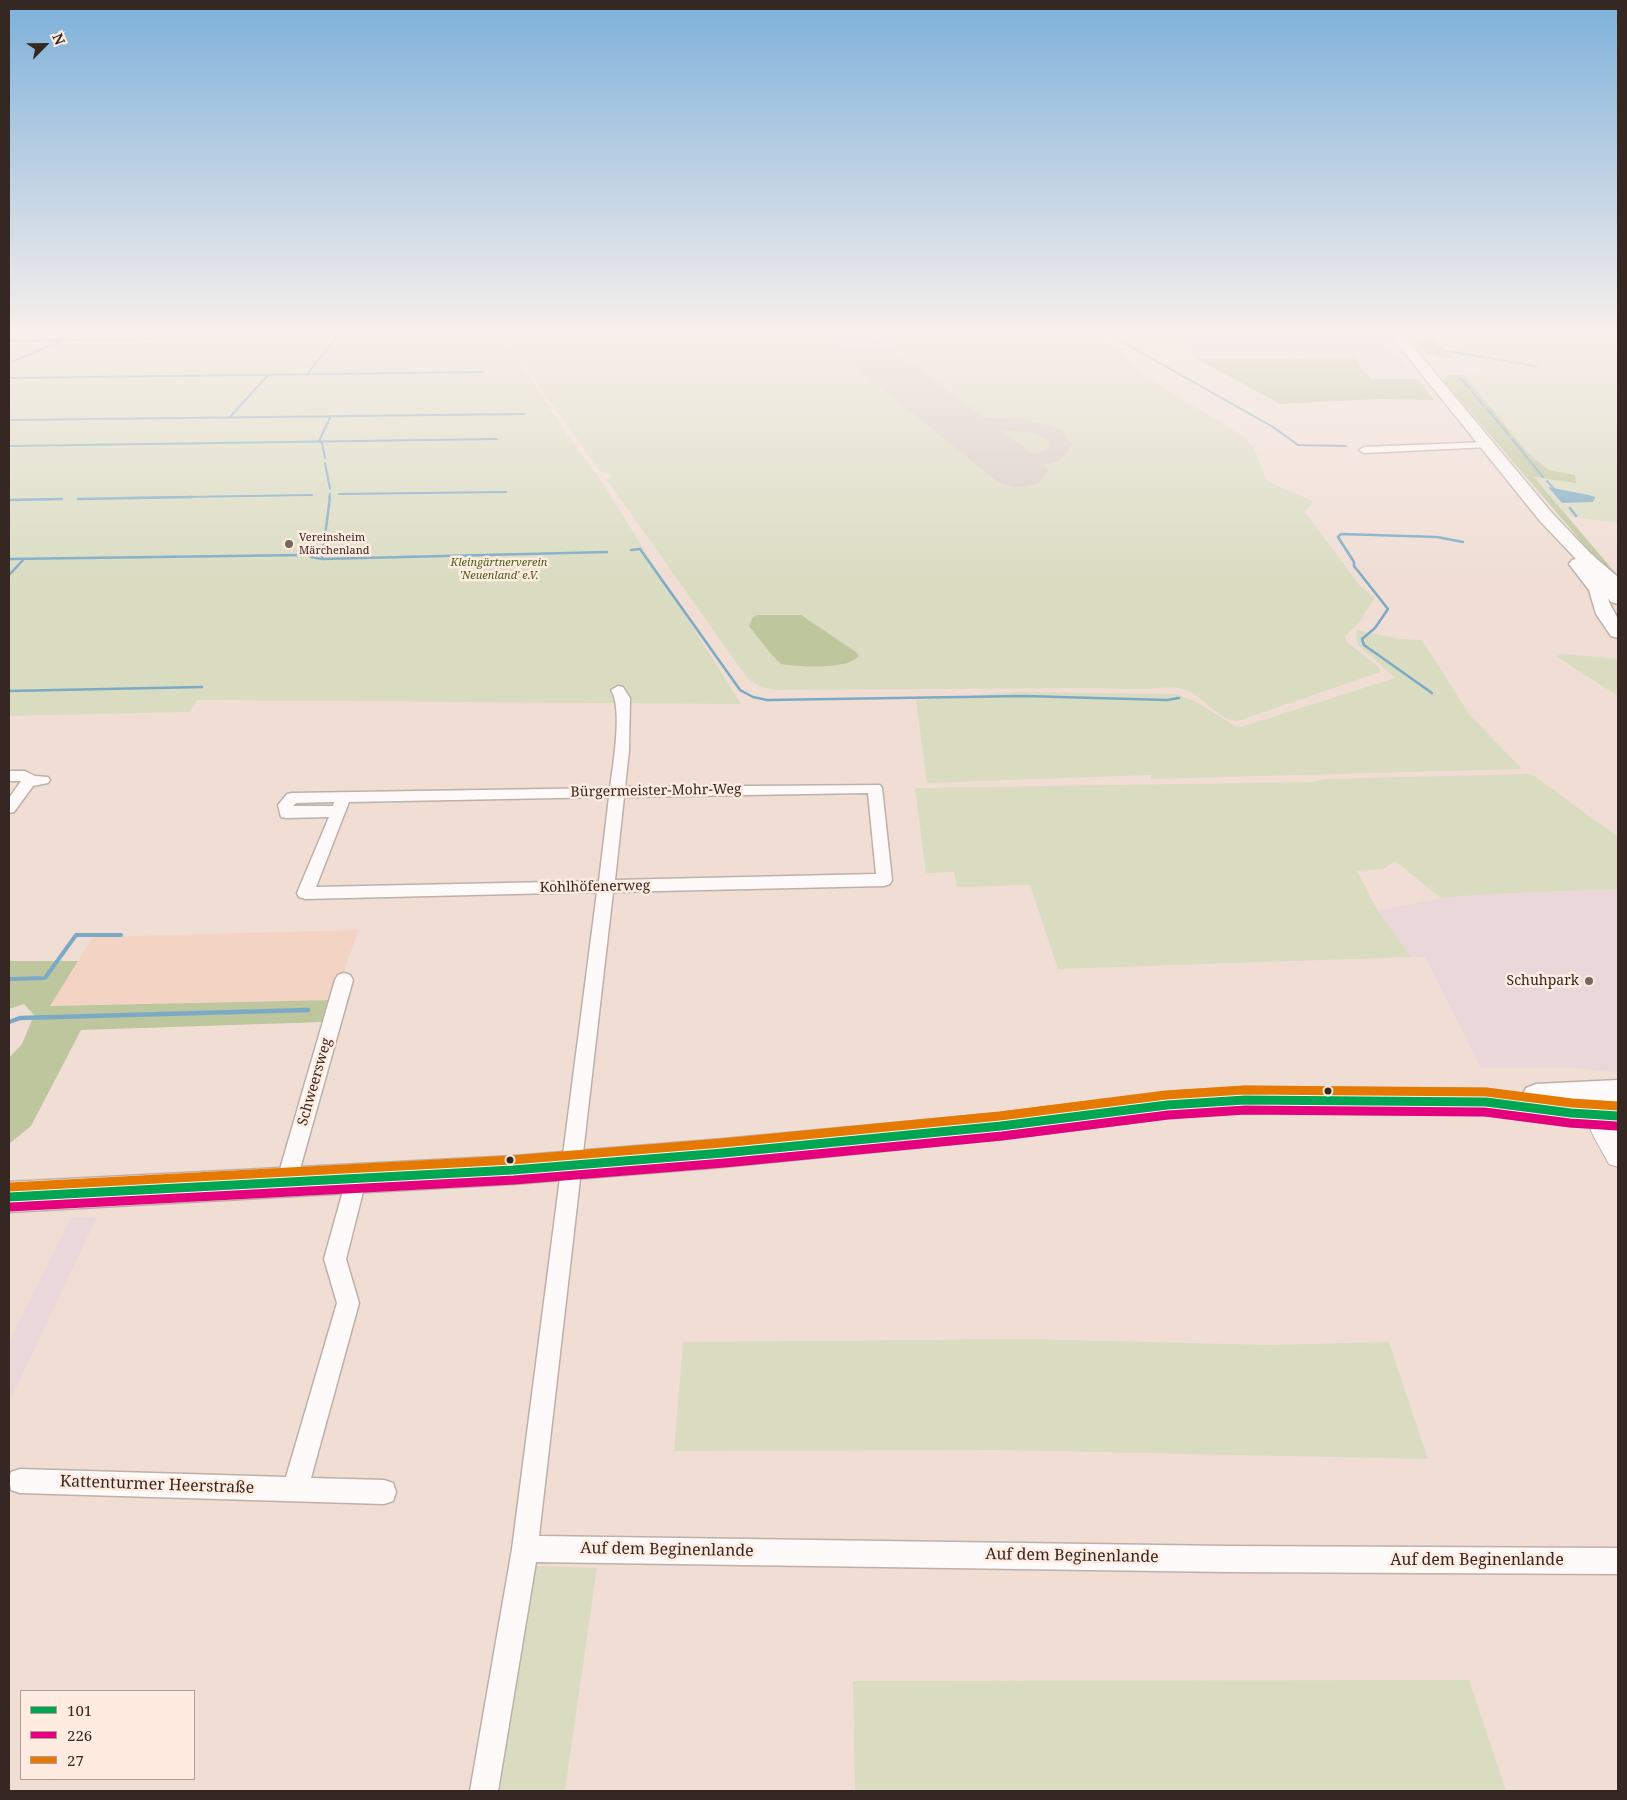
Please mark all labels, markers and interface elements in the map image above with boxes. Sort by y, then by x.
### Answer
north arrow [20,20,70,70]
text: N [48,30,70,48]
place label: Vereinsheim Märchenland [299,531,370,557]
marker: Vereinsheim Märchenland [283,538,295,550]
park label: Kleingärtnerverein 'Neuenland' e.V. [451,556,547,582]
street label: Bürgermeister-Mohr-Weg [570,781,742,801]
street label: Kohlhöfenerweg [540,878,650,896]
place label: Schuhpark [1507,973,1579,989]
marker: Schuhpark [1583,975,1595,987]
street label: Schweersweg [294,1036,336,1128]
unlabelled marker [1323,1086,1333,1096]
unlabelled marker [505,1155,515,1165]
street label: Kattenturmer Heerstraße [60,1472,254,1498]
street label: Auf dem Beginenlande [580,1539,754,1561]
street label: Auf dem Beginenlande [985,1545,1159,1567]
street label: Auf dem Beginenlande [1390,1550,1564,1570]
legend [20,1690,195,1780]
text: 101 [67,1700,92,1720]
text: 226 [67,1725,92,1745]
text: 27 [67,1750,84,1770]

